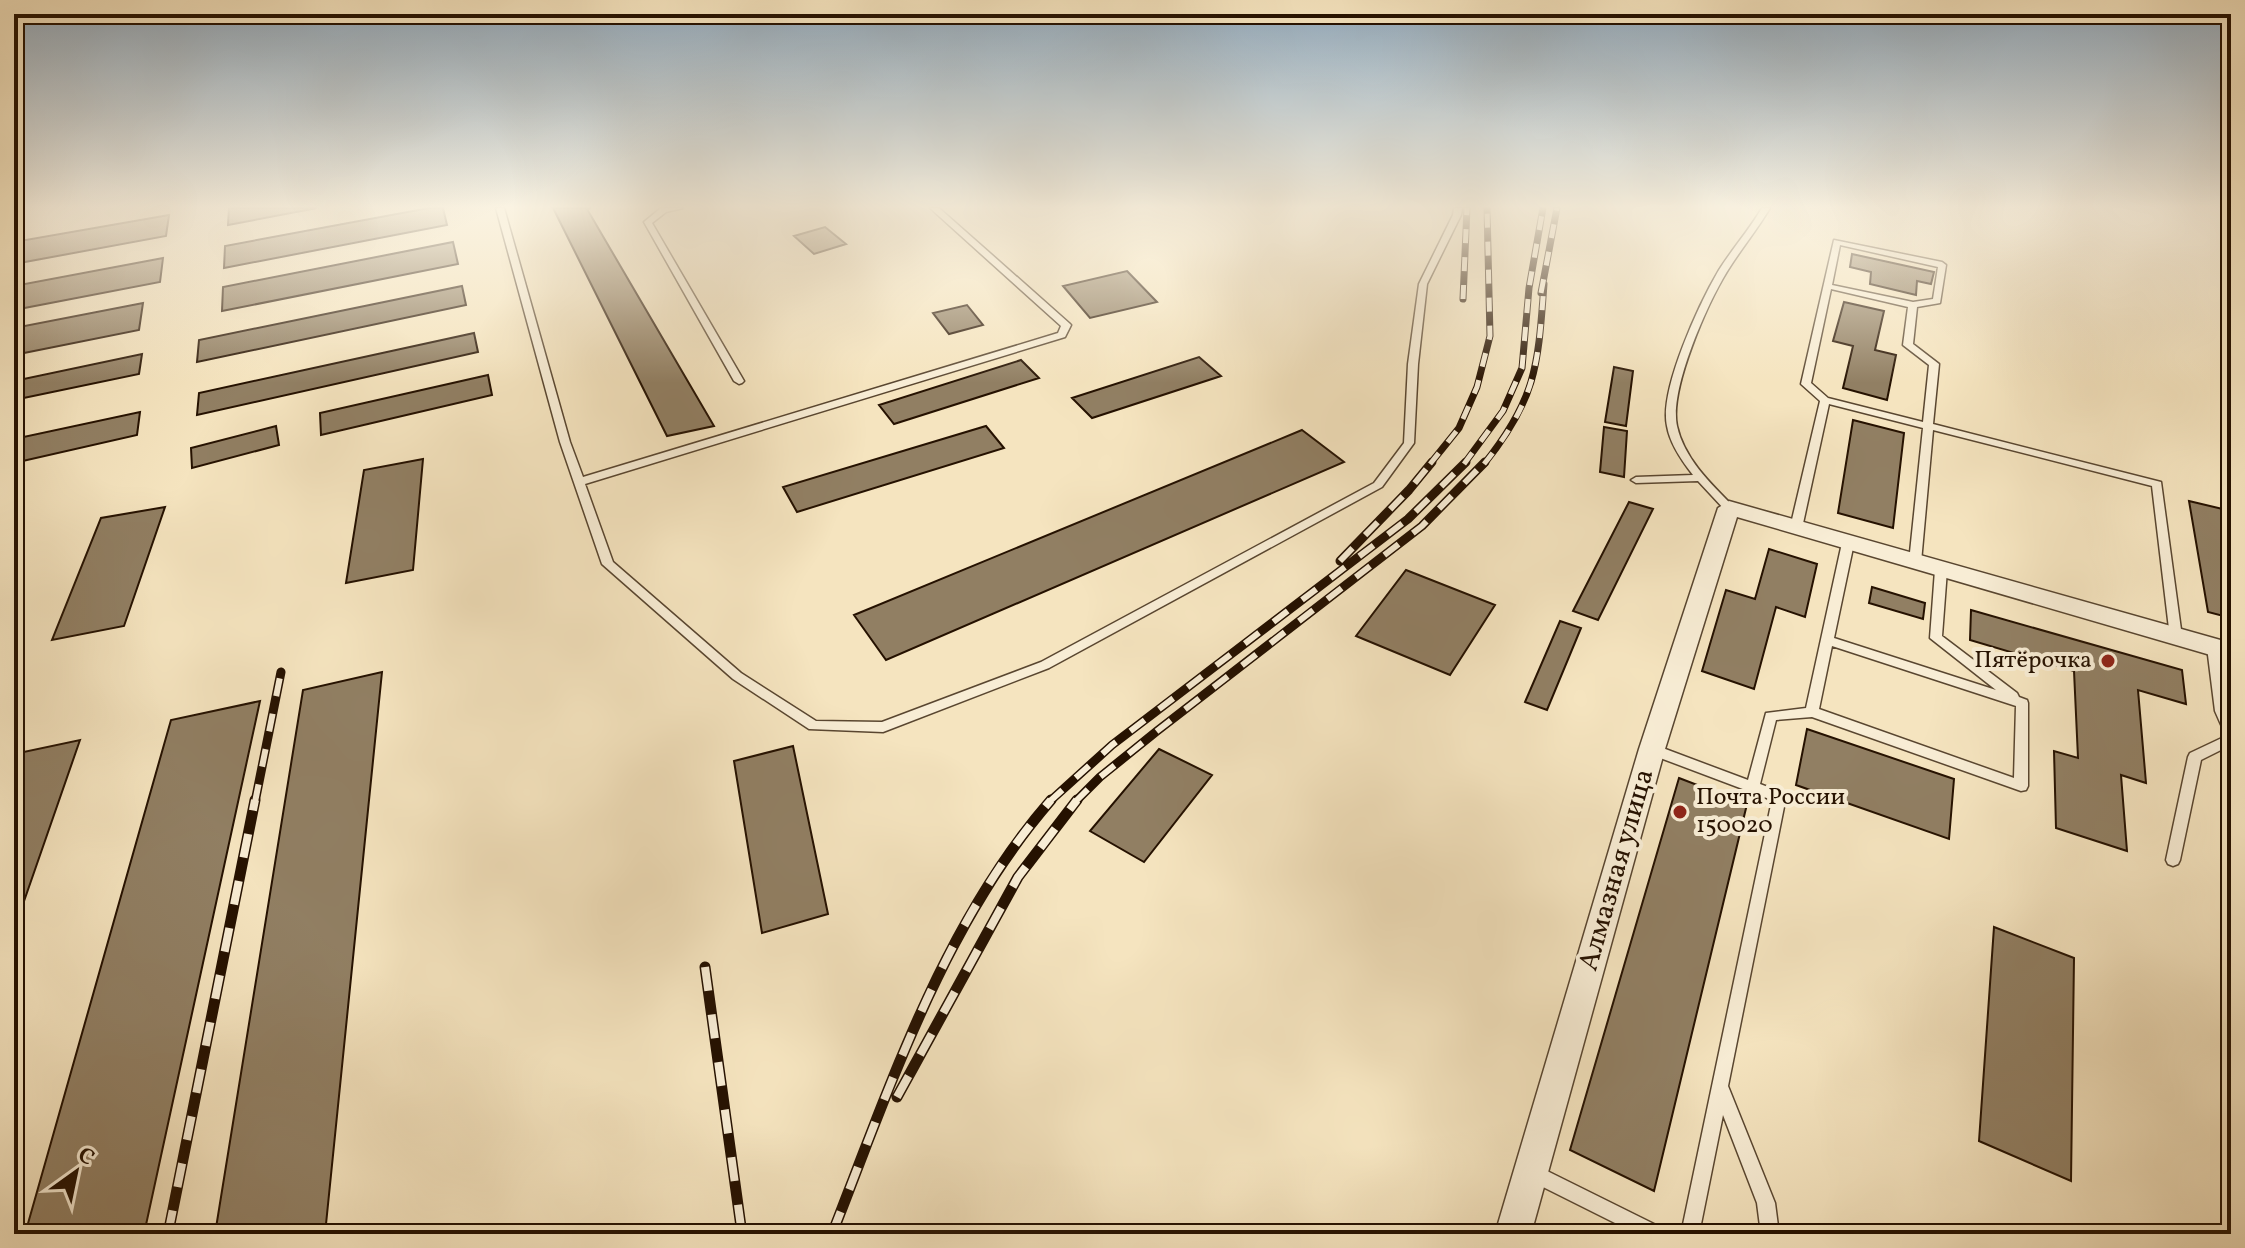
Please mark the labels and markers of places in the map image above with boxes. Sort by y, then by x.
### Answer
place label: Пятёрочка [1974,644,2092,678]
marker: Пятёрочка [2099,652,2117,670]
place label: Почта России 150020 [1696,781,1845,843]
marker: Почта России 150020 [1671,803,1689,821]

